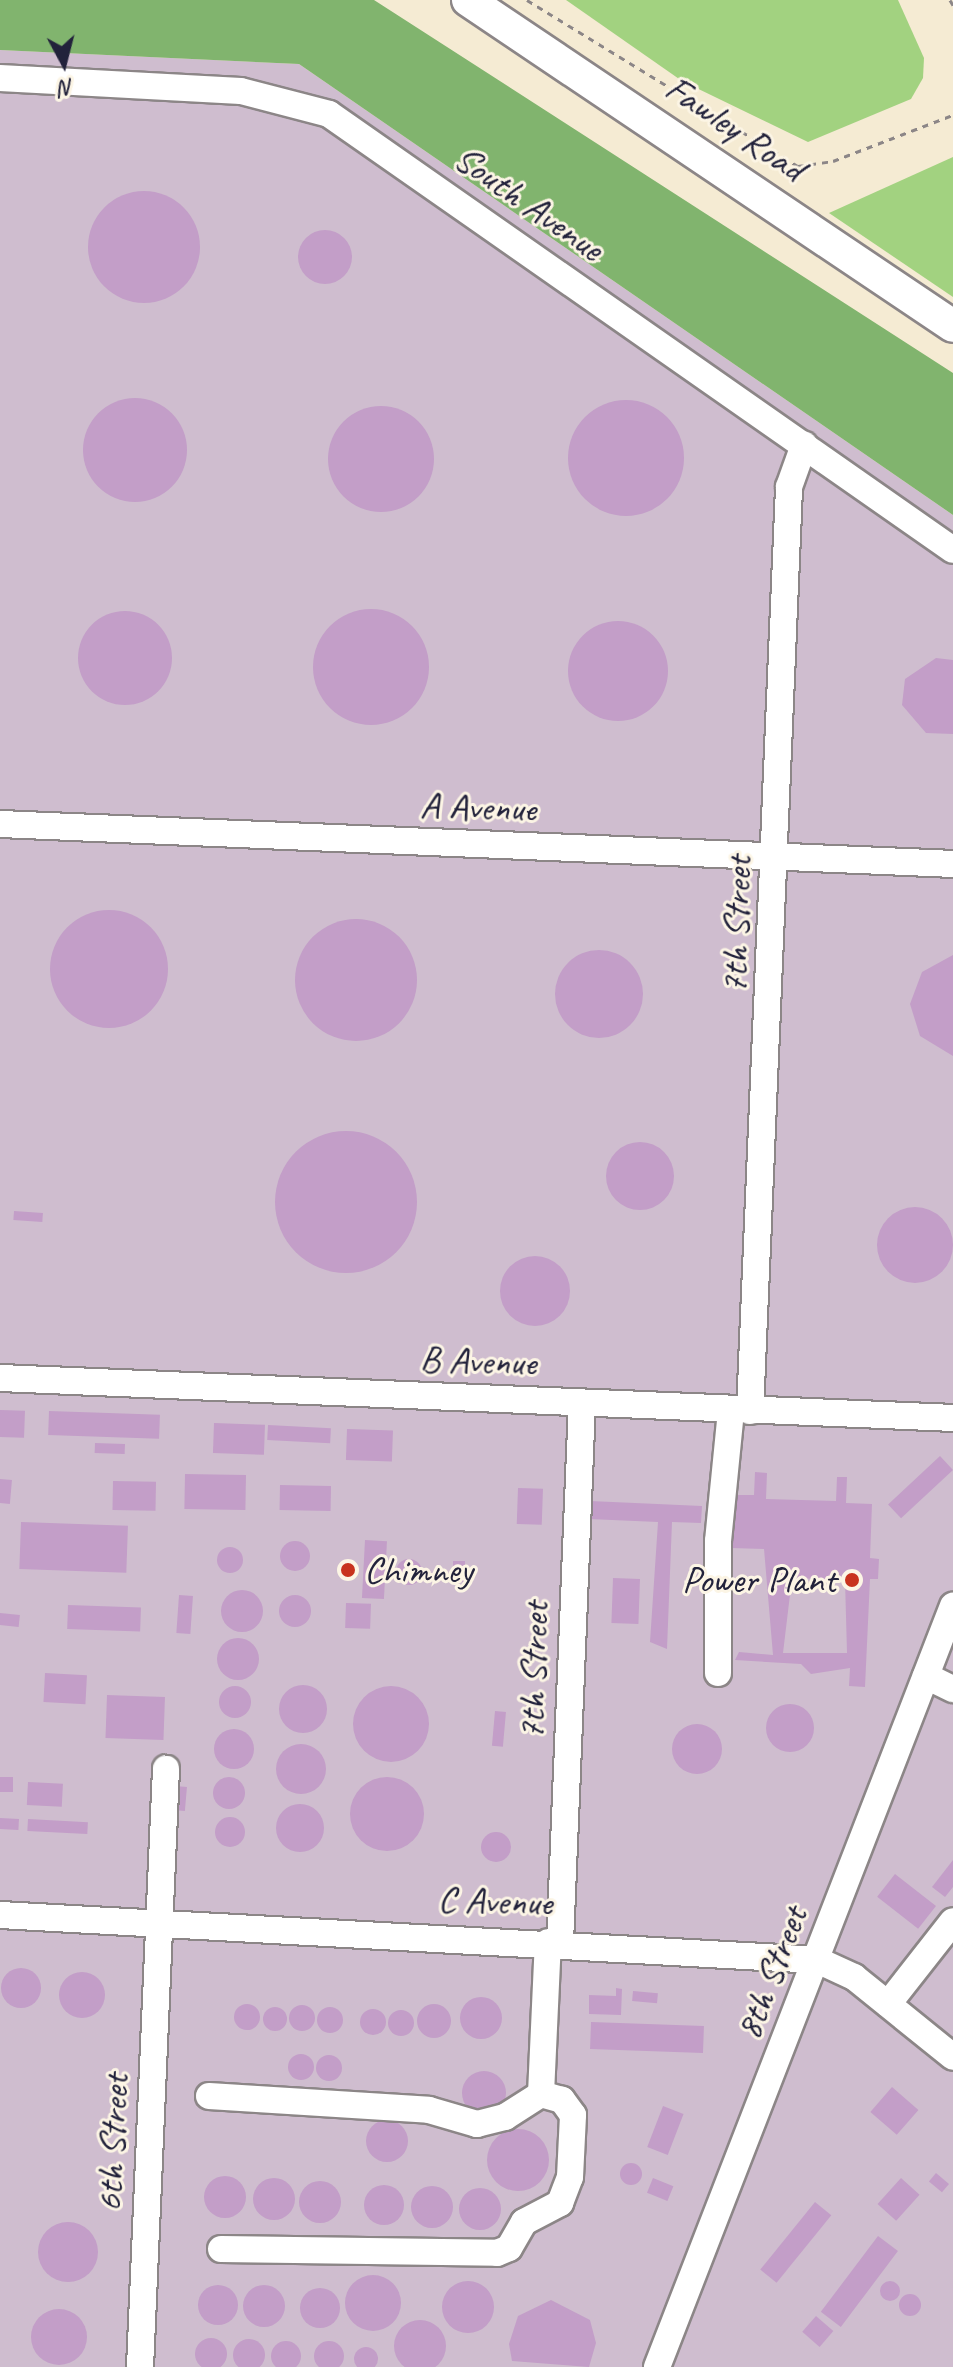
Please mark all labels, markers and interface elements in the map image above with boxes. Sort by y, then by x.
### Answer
north arrow [24,24,104,104]
street label: Fawley Road [657,65,813,191]
text: N [58,73,75,103]
street label: South Avenue [446,135,612,271]
street label: A Avenue [419,782,537,832]
street label: 7th Street [711,855,761,995]
street label: B Avenue [419,1336,537,1386]
place label: Chimney [364,1547,472,1593]
place label: Power Plant [681,1557,836,1603]
marker: Chimney [339,1561,357,1579]
marker: Power Plant [843,1571,861,1589]
street label: 7th Street [508,1601,558,1741]
street label: C Avenue [437,1876,553,1926]
street label: 8th Street [725,1900,817,2046]
street label: 6th Street [86,2072,138,2214]

